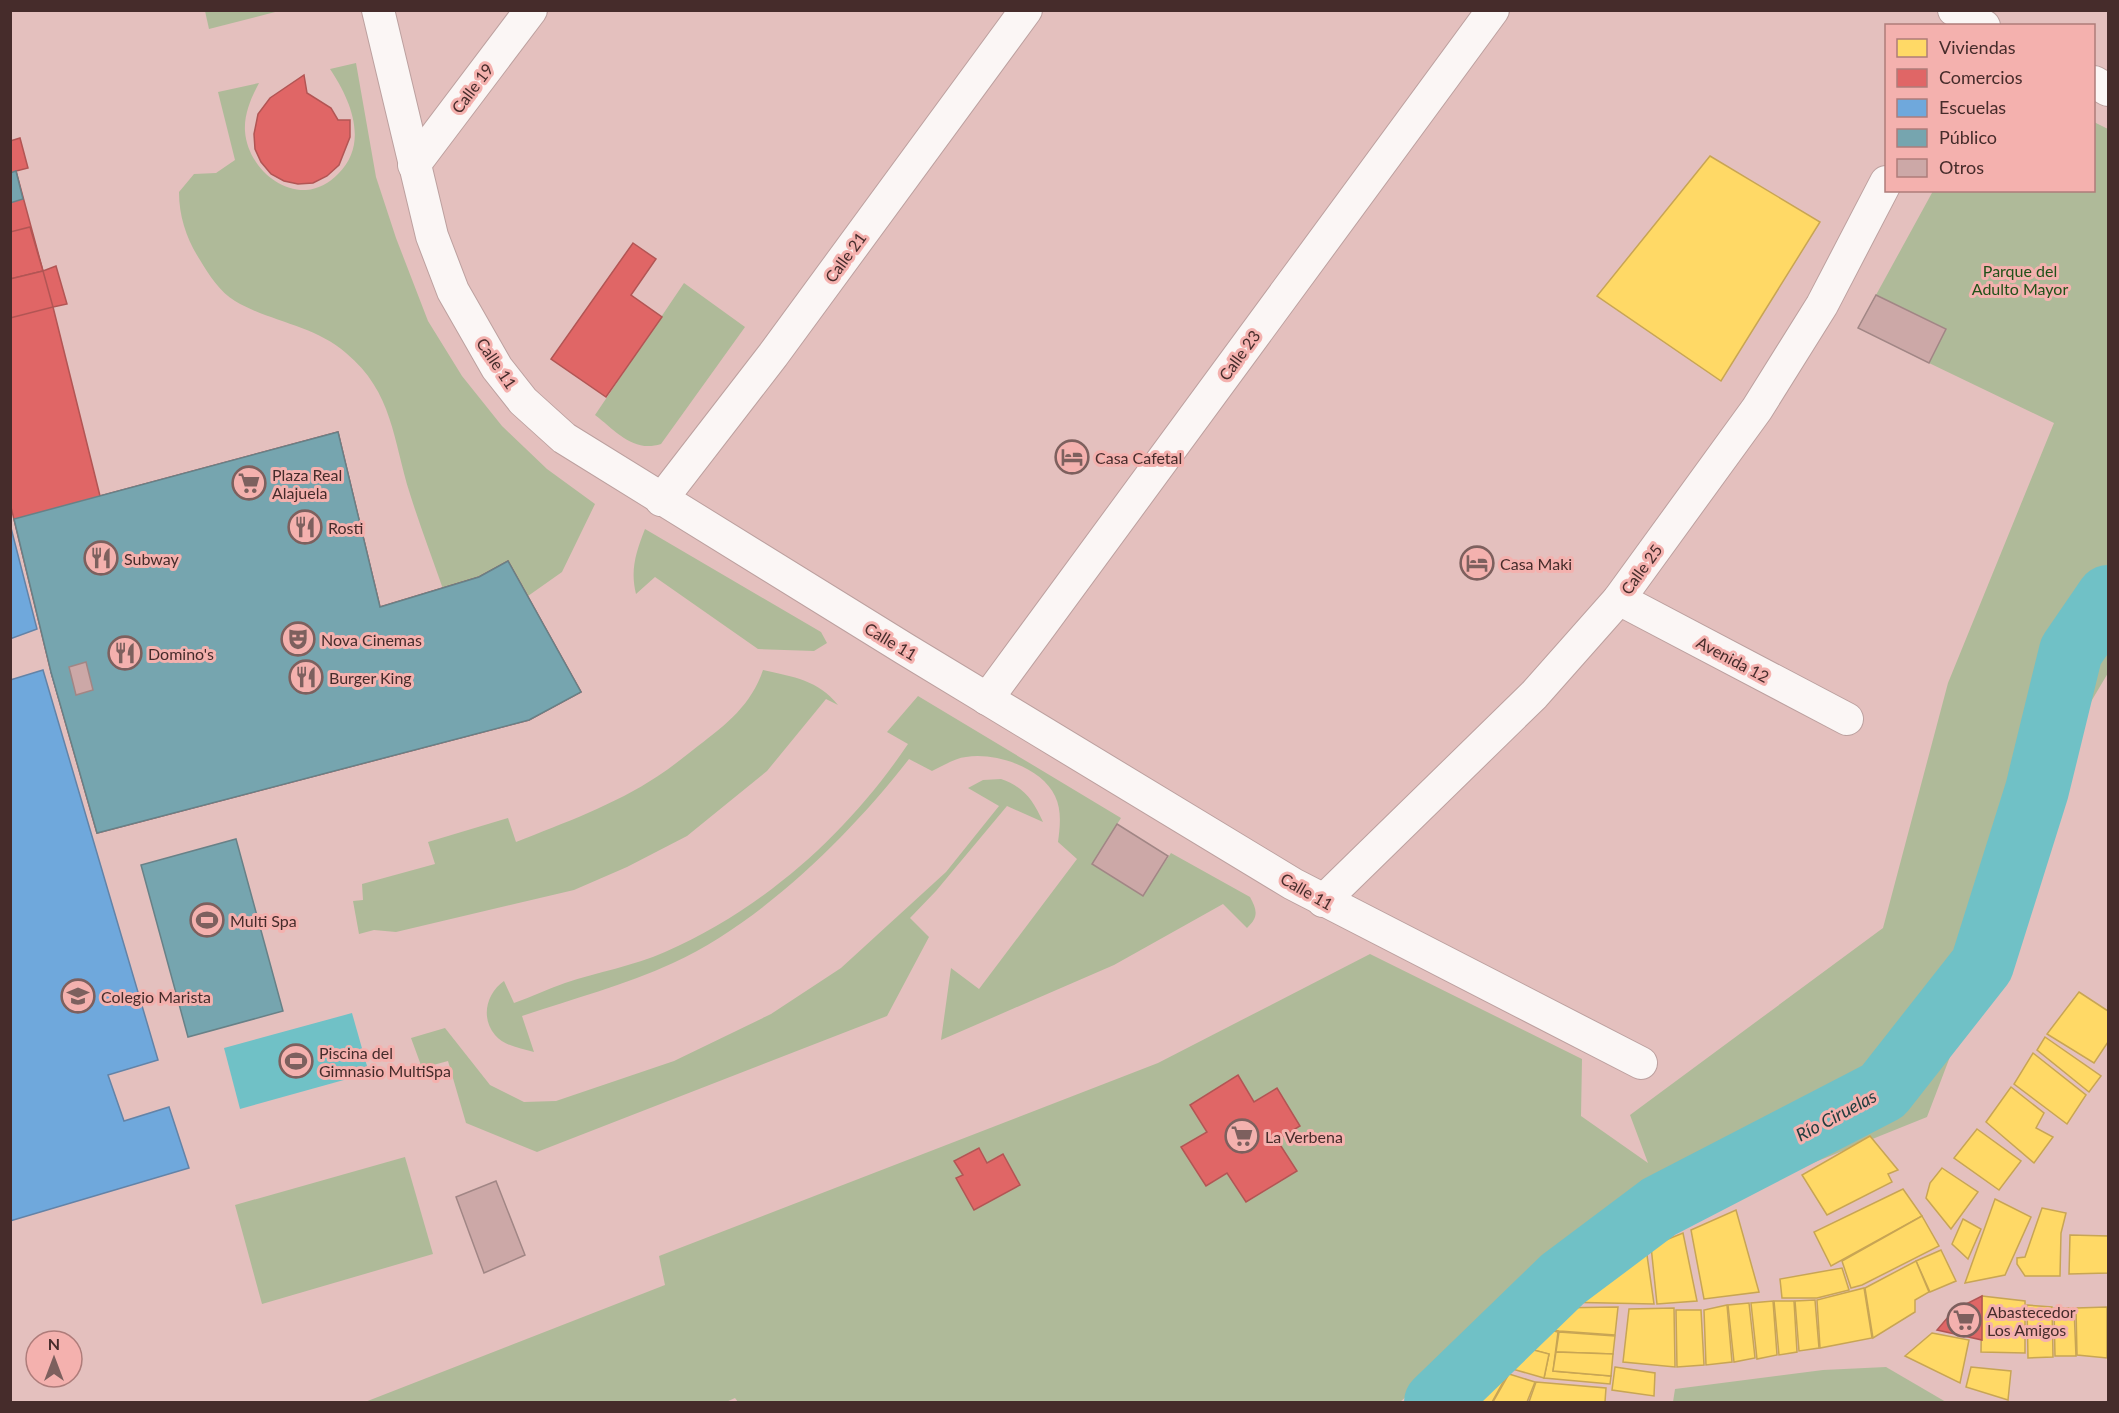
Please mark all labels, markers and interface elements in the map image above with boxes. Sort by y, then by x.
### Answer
legend [1885,24,2095,192]
text: Viviendas [1939,36,2016,58]
street label: Calle 19 [447,59,497,117]
text: Comercios [1939,66,2023,88]
text: Escuelas [1939,96,2006,118]
text: Público [1939,126,1997,148]
text: Otros [1939,156,1984,178]
street label: Calle 21 [820,228,870,286]
park label: Parque del Adulto Mayor [1972,261,2068,298]
street label: Calle 23 [1214,326,1264,384]
street label: Calle 11 [473,334,521,392]
hotel icon: Casa Cafetal [1054,439,1090,475]
place label: Casa Cafetal [1095,448,1182,467]
supermarket icon: Plaza Real Alajuela [231,465,267,501]
place label: Plaza Real Alajuela [272,465,342,502]
restaurant icon: Rosti [287,509,323,545]
place label: Rosti [328,518,363,537]
restaurant icon: Subway [83,540,119,576]
street label: Calle 25 [1616,540,1666,598]
hotel icon: Casa Maki [1459,545,1495,581]
place label: Subway [124,549,180,568]
place label: Casa Maki [1500,554,1572,573]
street label: Calle 11 [862,618,920,664]
theatre icon: Nova Cinemas [280,621,316,657]
place label: Nova Cinemas [321,630,422,649]
street label: Avenida 12 [1694,632,1772,686]
restaurant icon: Domino's [107,635,143,671]
place label: Domino's [148,644,214,663]
restaurant icon: Burger King [288,659,324,695]
place label: Burger King [329,668,412,687]
street label: Calle 11 [1277,868,1337,914]
sports icon: Multi Spa [189,902,225,938]
place label: Multi Spa [230,911,297,930]
school or university icon: Colegio Marista [60,978,96,1014]
place label: Colegio Marista [101,987,211,1006]
sports icon: Piscina del Gimnasio MultiSpa [278,1043,314,1079]
place label: Piscina del Gimnasio MultiSpa [319,1043,451,1080]
water label: Río Ciruelas [1792,1085,1880,1145]
supermarket icon: La Verbena [1224,1118,1260,1154]
place label: La Verbena [1265,1127,1343,1146]
supermarket icon: Abastecedor Los Amigos [1946,1302,1982,1338]
place label: Abastecedor Los Amigos [1987,1302,2076,1339]
north arrow [24,1329,84,1389]
text: N [48,1334,60,1353]

